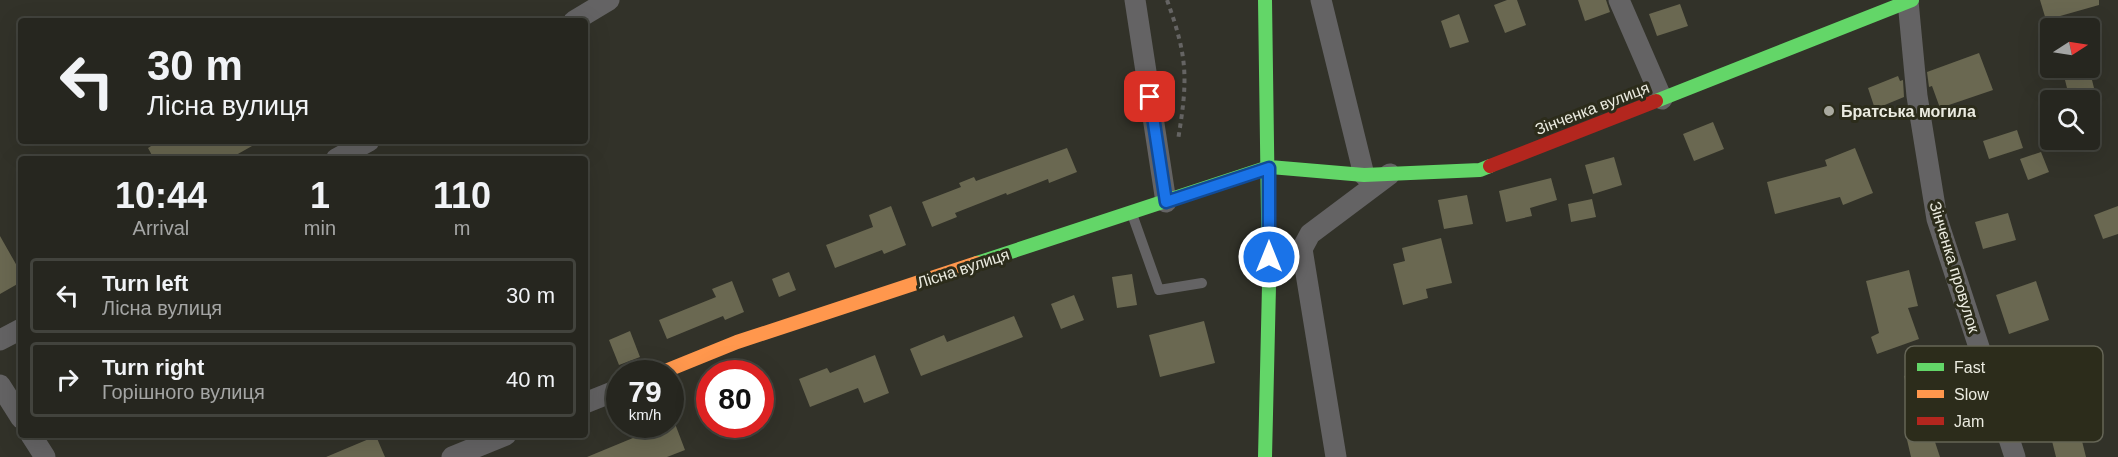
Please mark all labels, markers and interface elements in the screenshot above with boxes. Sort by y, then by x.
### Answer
north arrow [2040,18,2100,78]
map controls [2040,18,2100,150]
icon: left [48,42,126,120]
text: 30 m [147,42,243,89]
pin [1124,71,1175,122]
street label: Зінченка вулиця [1533,79,1652,138]
icon: arrive [1133,80,1166,113]
button: search [2040,90,2100,150]
text: Лісна вулиця [147,91,309,121]
place label: Братська могила [1841,103,1976,120]
marker: Братська могила [1822,104,1836,118]
text: 10:44 [115,175,207,216]
text: 1 [310,175,330,216]
text: 110 [433,175,491,216]
street label: Зінченка провулок [1926,199,1983,336]
text: Arrival [133,217,189,239]
text: min [304,217,336,239]
text: m [454,217,470,239]
position arrow [1237,225,1301,289]
street label: Лісна вулиця [915,246,1011,291]
text: Turn left [102,271,188,296]
icon: left [51,279,84,312]
text: 30 m [506,283,555,308]
text: Лісна вулиця [102,297,222,319]
legend [1905,346,2103,442]
text: Turn right [102,355,204,380]
text: Fast [1954,359,1986,376]
speed limit sign: 80 [696,360,774,438]
icon: right [51,363,84,396]
text: 40 m [506,367,555,392]
text: 79 [628,375,662,408]
text: Горішного вулиця [102,381,265,403]
text: Slow [1954,386,1989,403]
text: km/h [629,406,661,423]
text: Jam [1954,413,1984,430]

